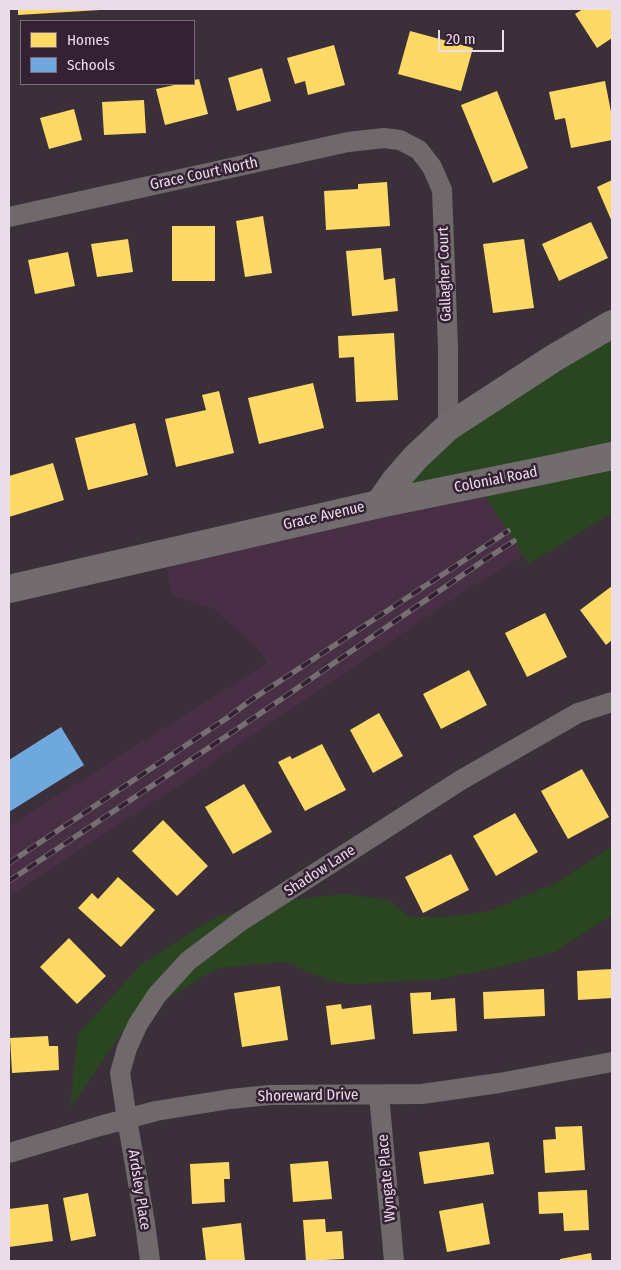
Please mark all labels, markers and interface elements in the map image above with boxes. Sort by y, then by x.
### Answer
legend [20,20,195,85]
scale bar [441,20,507,52]
text: 20 m [446,30,476,48]
text: Homes [67,31,109,49]
text: Schools [67,56,115,74]
street label: Grace Court North [149,154,259,194]
street label: Gallagher Court [434,226,456,322]
street label: Colonial Road [453,463,539,497]
street label: Grace Avenue [282,498,366,534]
street label: Shadow Lane [281,841,359,901]
street label: Shoreward Drive [258,1086,358,1106]
street label: Wyngate Place [374,1133,400,1223]
street label: Ardsley Place [124,1149,154,1231]

